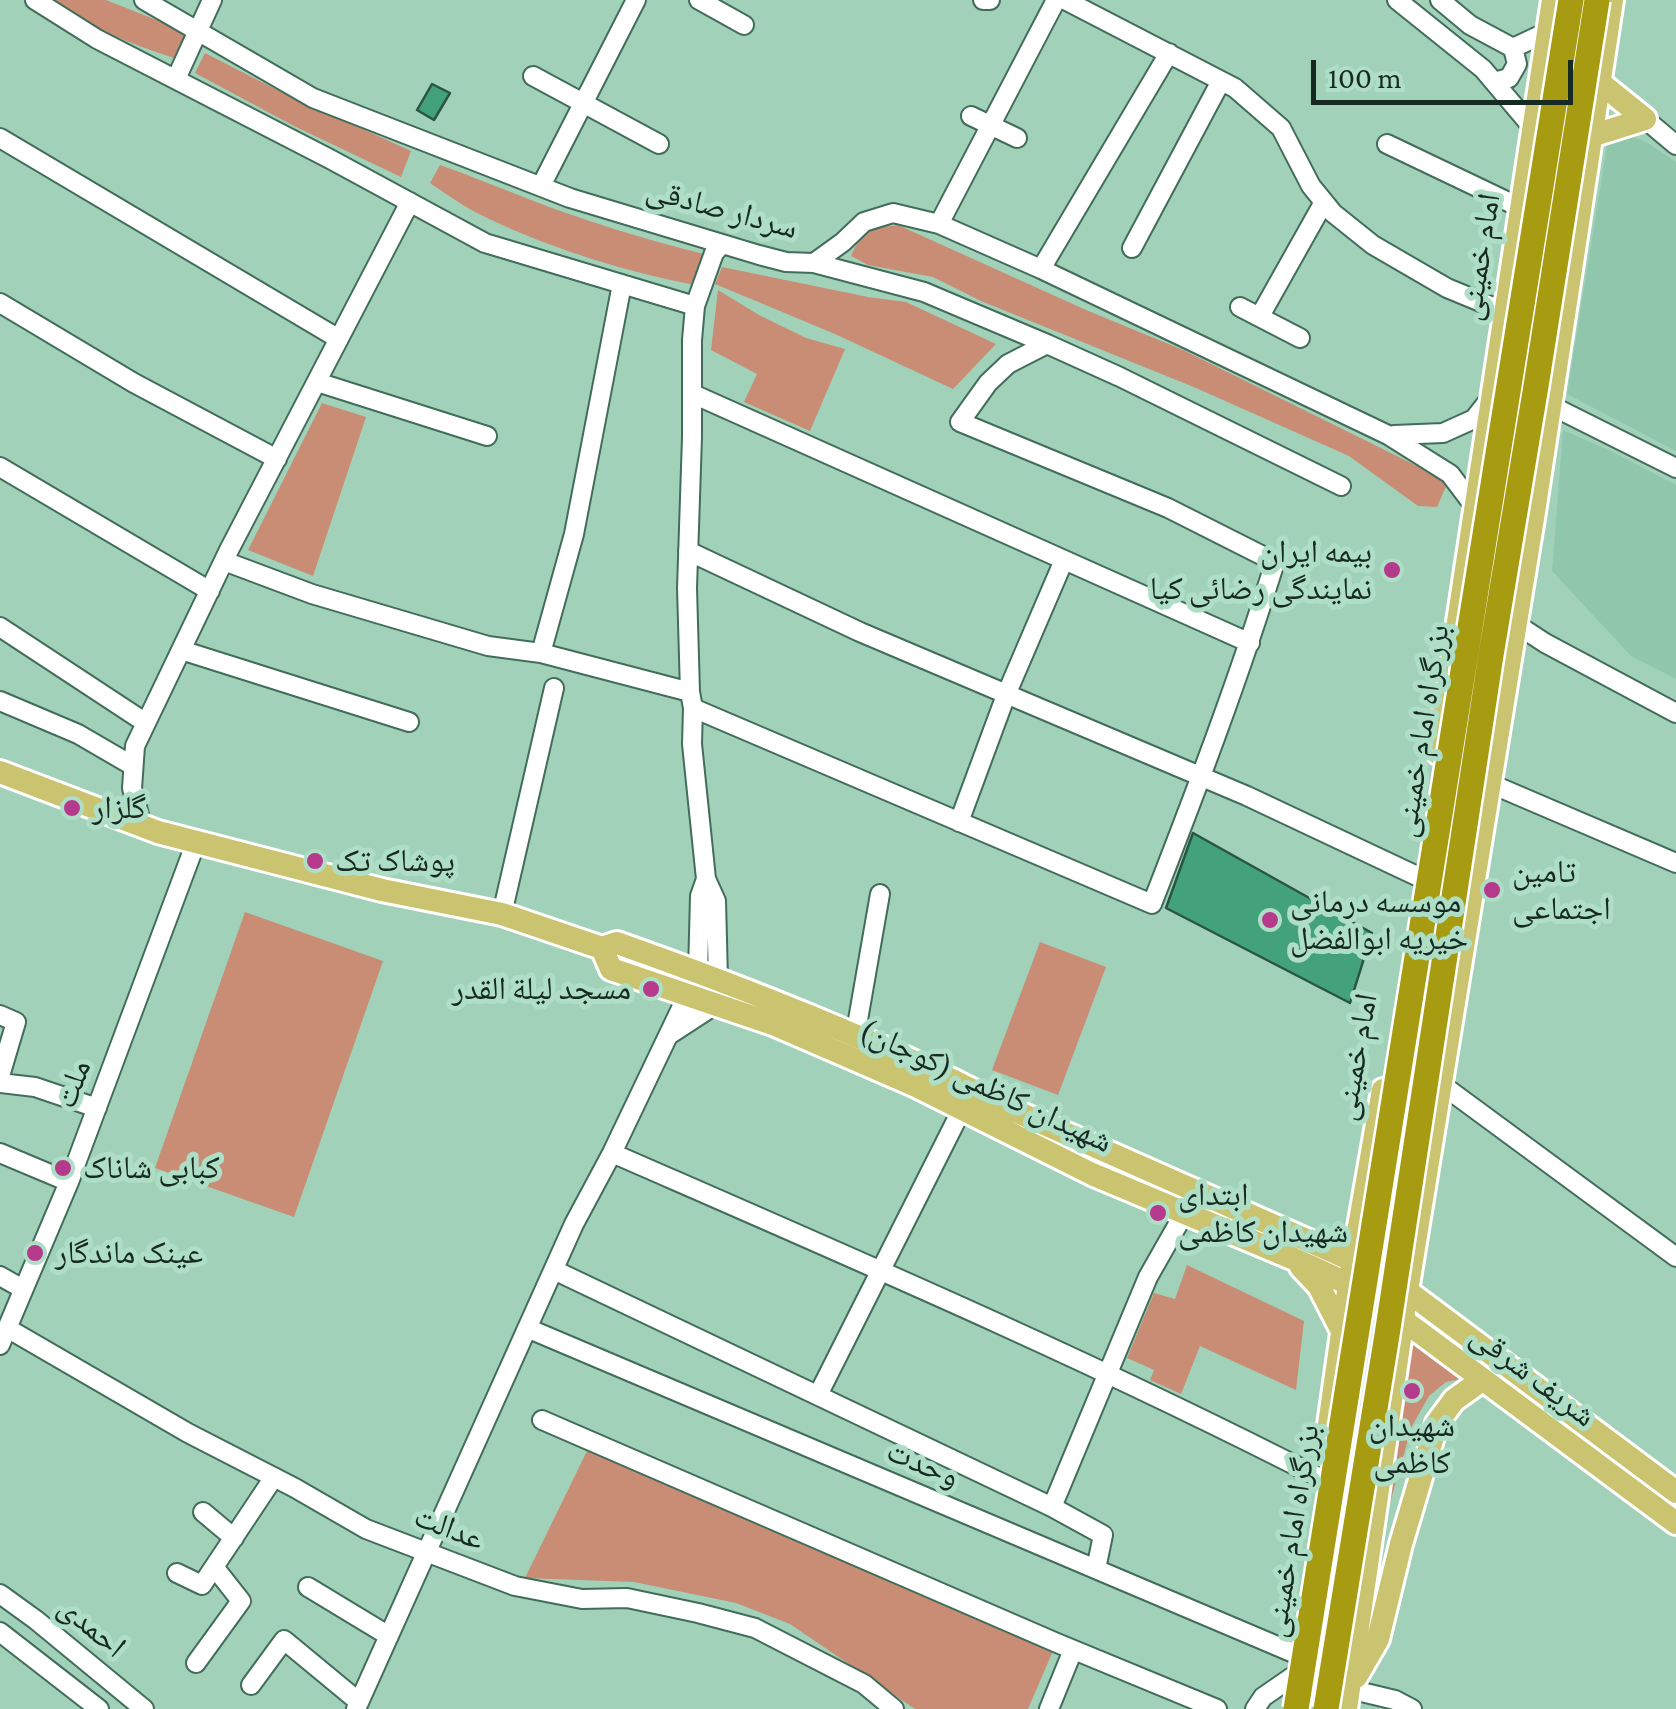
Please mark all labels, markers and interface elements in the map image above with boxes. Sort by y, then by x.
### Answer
scale bar [1316,40,1578,102]
text: 100 m [1328,61,1402,94]
street label: سردار صادقی [642,170,802,248]
street label: امام خمینی [1451,191,1509,323]
place label: بیمه ایران نمایندگی رضائی کيا [1150,533,1372,608]
marker: بیمه ایران نمایندگی رضائی کيا [1381,559,1403,581]
street label: بزرگراه امام خمینی [1386,622,1458,840]
place label: گلزار [92,789,146,827]
marker: گلزار [61,797,83,819]
place label: پوشاک تک [335,842,455,880]
marker: پوشاک تک [304,850,326,872]
place label: تامین اجتماعی [1512,853,1611,928]
marker: تامین اجتماعی [1481,879,1503,901]
place label: موسسه درمانی خیریه ابوالفضل [1290,883,1468,958]
marker: موسسه درمانی خیریه ابوالفضل [1259,909,1281,931]
place label: مسجد لیلة القدر [452,970,631,1008]
marker: مسجد لیلة القدر [640,978,662,1000]
street label: امام خمینی [1326,990,1386,1124]
street label: شهیدان کاظمی (کوجان) [854,1011,1118,1161]
street label: ملت [46,1054,100,1114]
place label: کبابی شاناک [83,1149,220,1187]
marker: کبابی شاناک [52,1157,74,1179]
place label: ابتدای شهیدان کاظمی [1178,1176,1348,1251]
marker: ابتدای شهیدان کاظمی [1147,1202,1169,1224]
place label: عینک ماندگار [55,1234,203,1272]
marker: عینک ماندگار [24,1242,46,1264]
street label: شریف شرقی [1463,1317,1603,1435]
marker: شهیدان کاظمی [1401,1380,1423,1402]
place label: شهیدان کاظمی [1369,1407,1455,1482]
street label: بزرگراه امام خمینی [1256,1422,1328,1640]
street label: وحدت [881,1432,965,1496]
street label: عدالت [409,1497,489,1559]
street label: احمدی [50,1588,134,1666]

